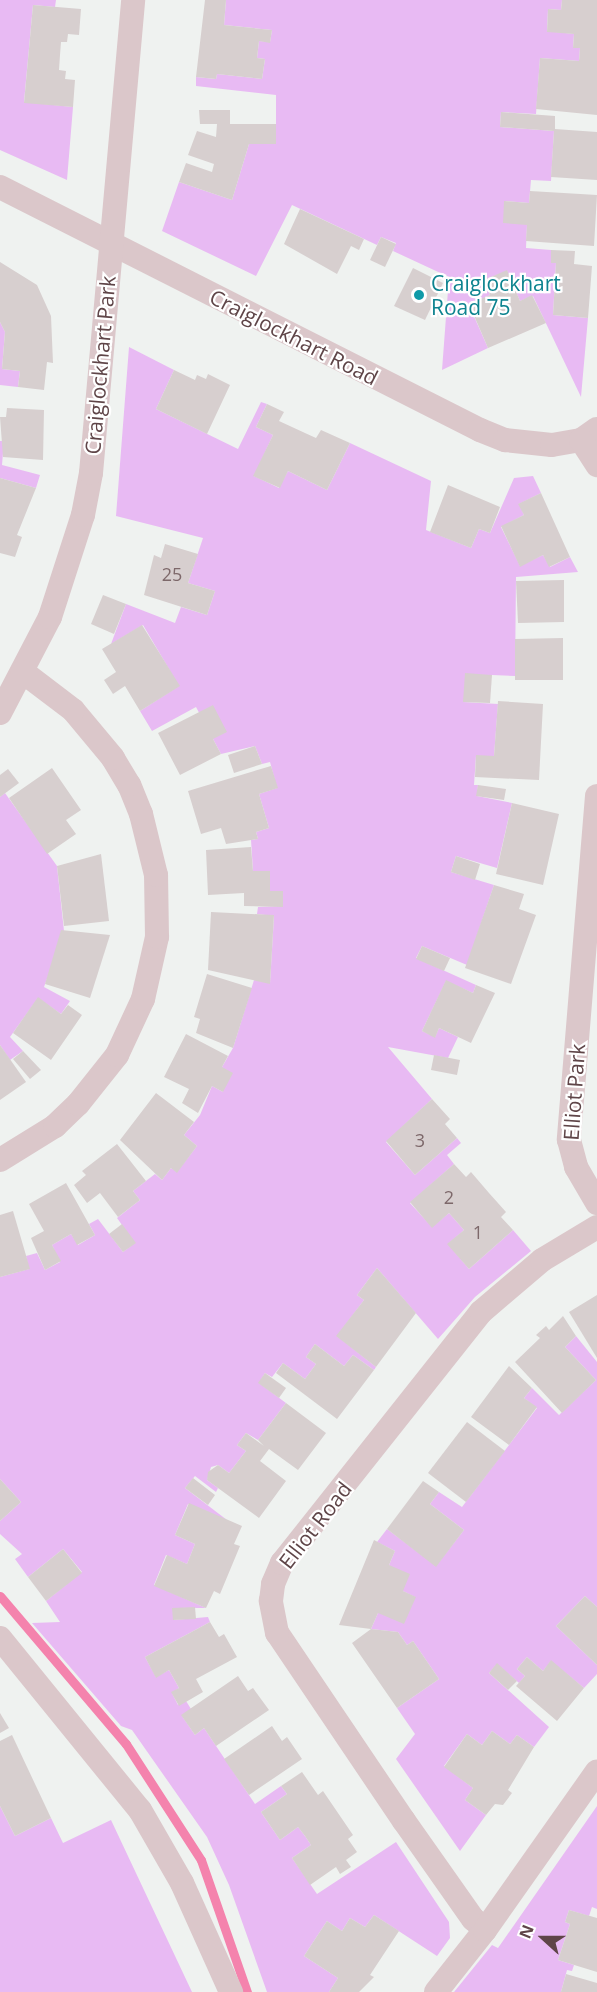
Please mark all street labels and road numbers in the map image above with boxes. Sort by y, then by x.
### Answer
street label: Craiglockhart Park [80,275,120,455]
street label: Craiglockhart Road [206,284,382,390]
street label: Elliot Park [558,1043,590,1141]
street label: Elliot Road [273,1477,357,1573]

